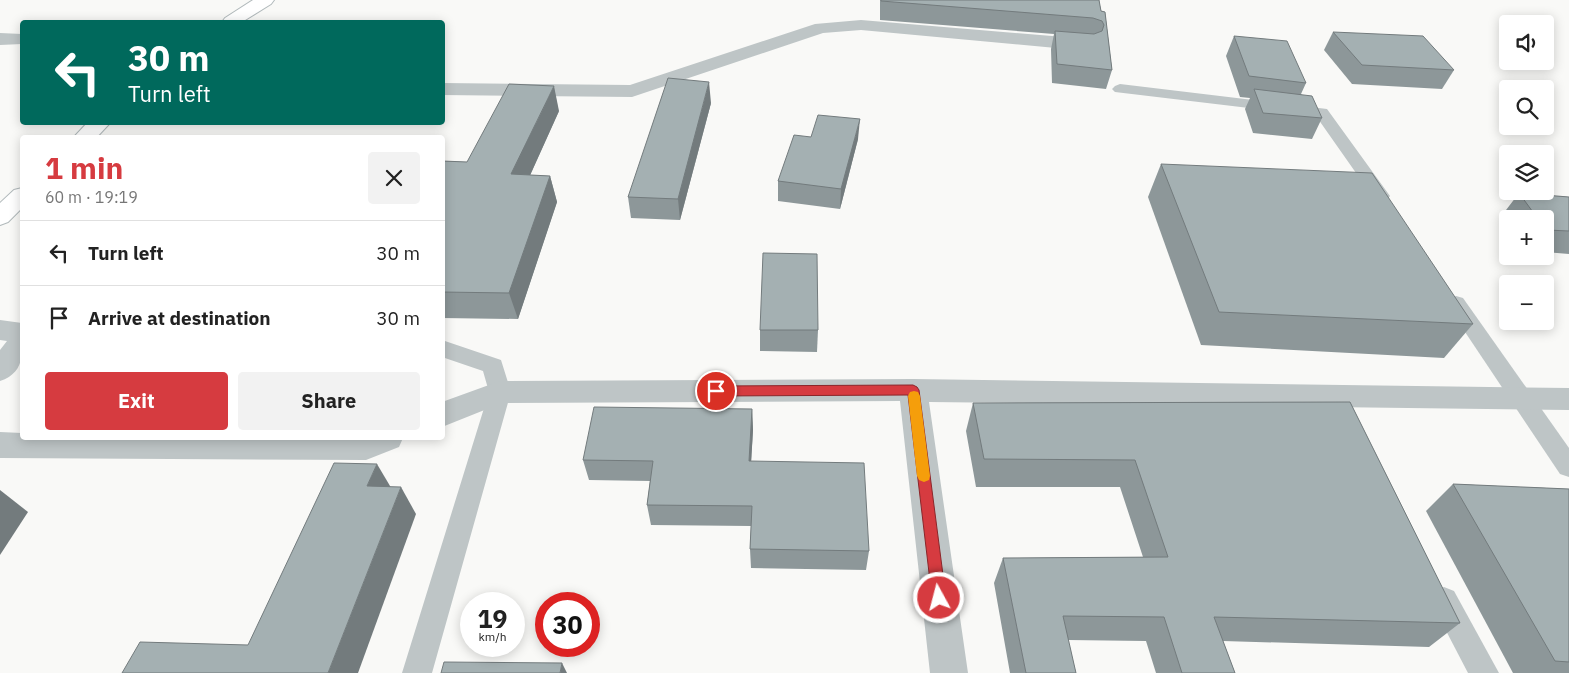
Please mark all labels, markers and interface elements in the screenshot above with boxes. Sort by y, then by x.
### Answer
map controls [1499,15,1554,330]
button: sound [1499,15,1554,70]
text: 30 m [128,35,210,81]
icon: left [45,40,110,105]
text: Turn left [128,79,211,108]
button: search [1499,80,1554,135]
button: layers [1499,145,1554,200]
text: 1 min [45,148,123,187]
button: close [368,152,420,204]
text: 60 m · 19:19 [45,187,138,207]
button: + [1499,210,1554,265]
icon: left [45,239,73,267]
text: Turn left [88,241,164,265]
text: 30 m [376,241,420,265]
button: − [1499,275,1554,330]
icon: arrive [45,304,73,332]
text: Arrive at destination [88,306,271,330]
text: 30 m [376,306,420,330]
pin [695,370,737,412]
button: Exit [45,372,228,430]
button: Share [238,372,420,430]
icon: arrive [702,377,730,405]
position arrow [912,571,964,623]
speed limit sign: 30 [535,592,600,657]
text: 19 [477,602,508,635]
text: km/h [478,629,507,644]

